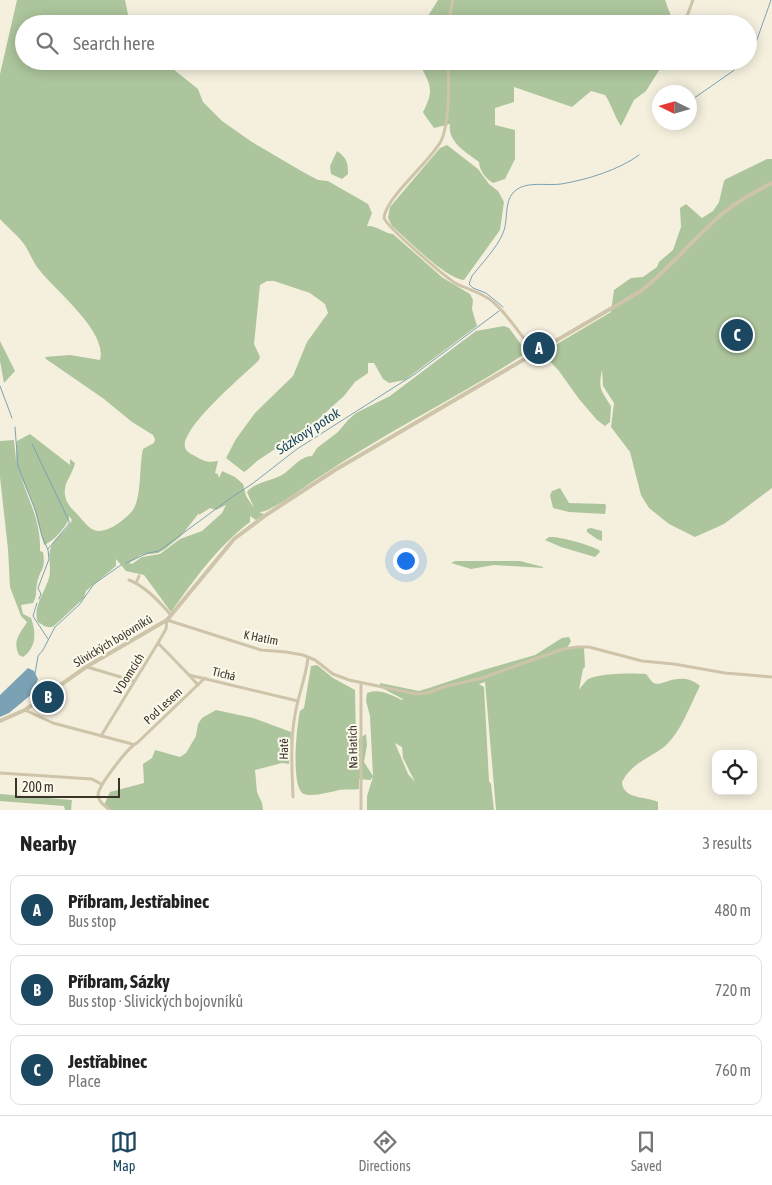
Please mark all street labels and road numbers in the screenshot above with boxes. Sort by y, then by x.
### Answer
street label: Slivických bojovníků [71,612,155,670]
street label: K Hatím [243,628,279,648]
street label: V Domcích [111,651,147,697]
street label: Tichá [211,664,237,684]
street label: Pod Lesem [141,685,185,727]
street label: Na Hatích [346,725,360,769]
street label: Hatě [277,738,291,760]

